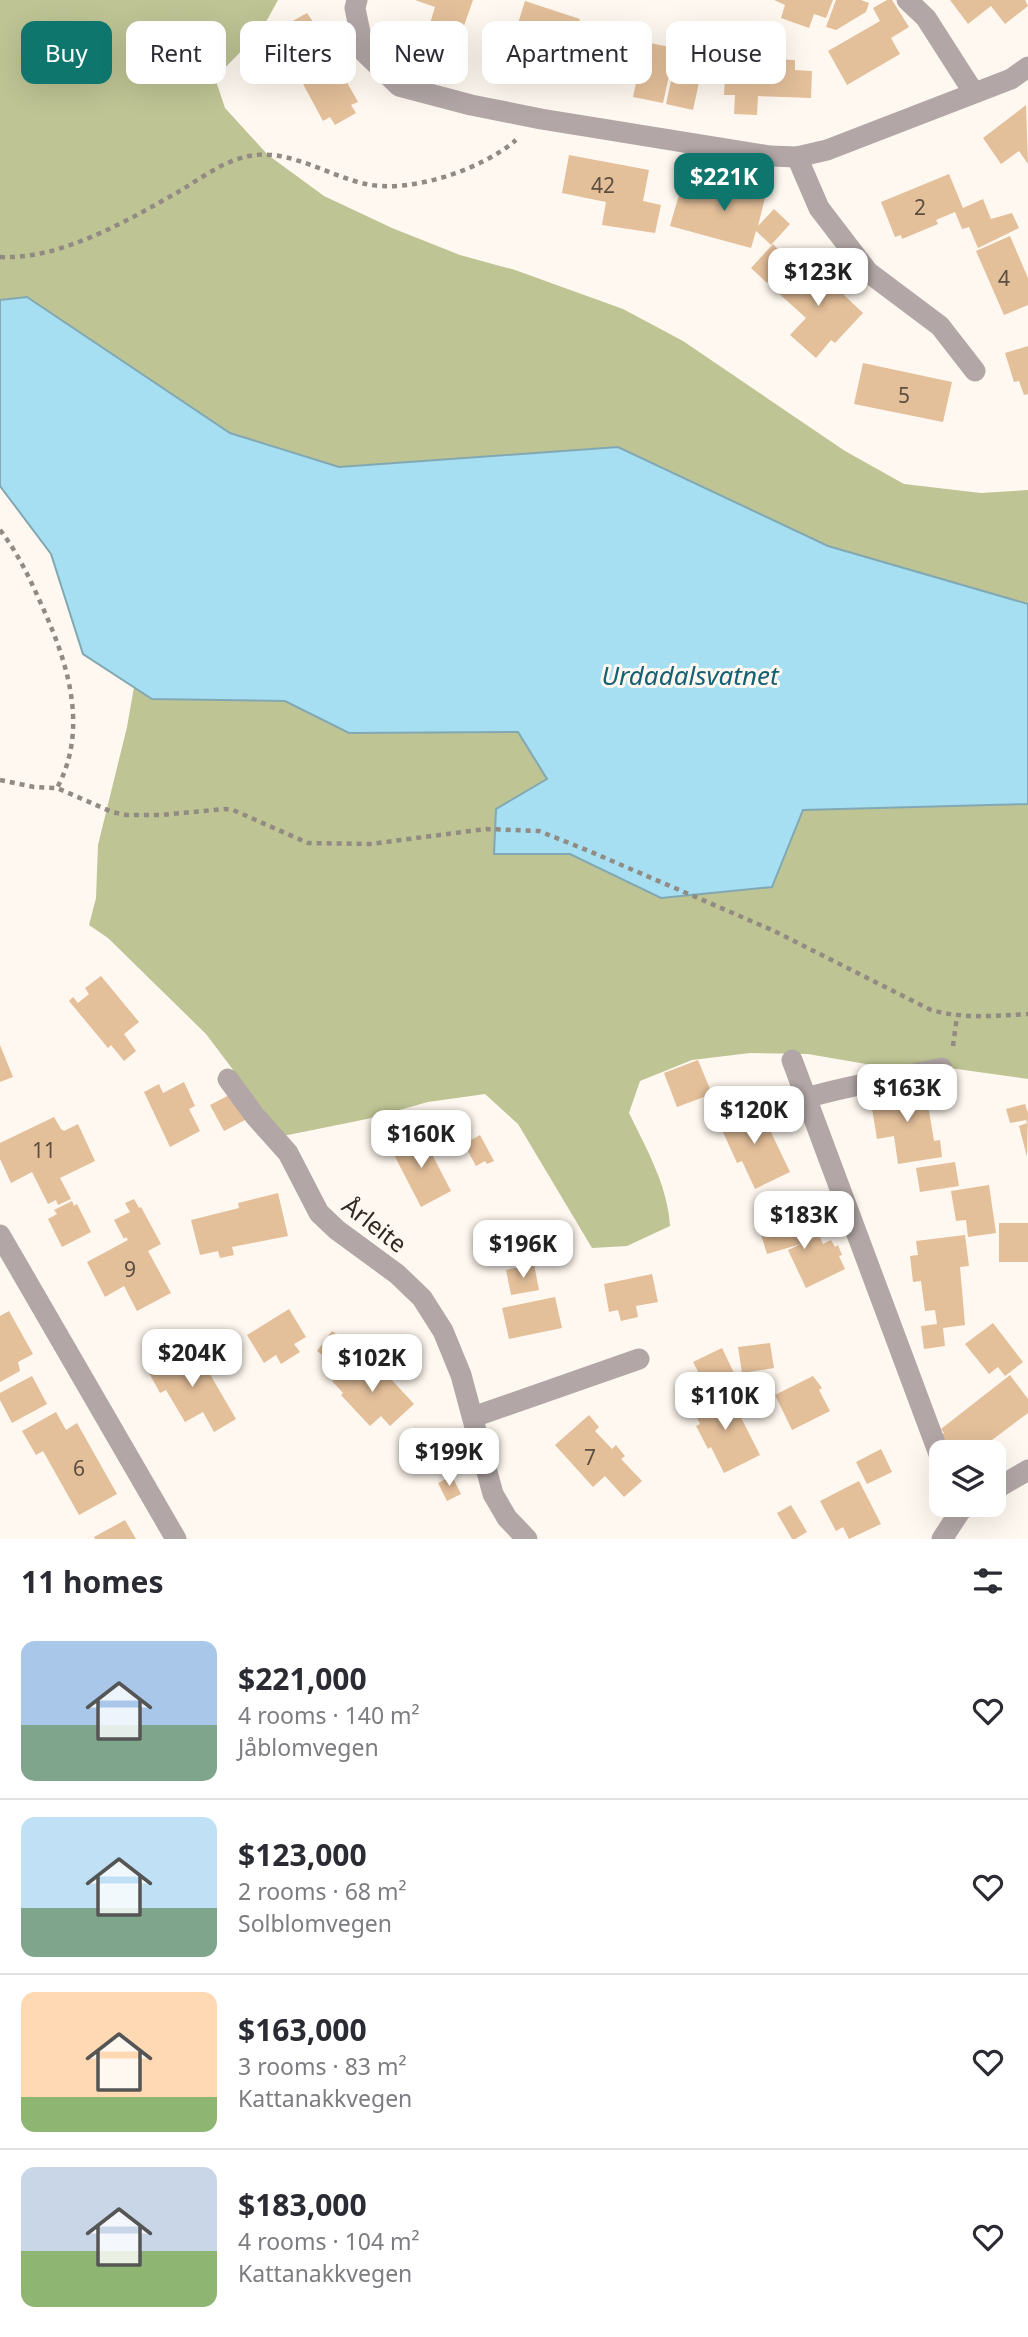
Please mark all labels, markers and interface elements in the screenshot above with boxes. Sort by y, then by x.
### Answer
chip: Buy [21,21,112,84]
chip: Rent [126,21,226,84]
chip: Filters [240,21,356,84]
chip: New [370,21,468,84]
chip: Apartment [482,21,652,84]
chip: House [666,21,786,84]
pin: $221K [675,154,773,213]
text: $221K [690,160,758,192]
house number: 42 [591,171,615,199]
house number: 2 [914,193,926,221]
pin: $123K [769,248,867,308]
text: $123K [784,255,852,287]
house number: 4 [998,264,1010,292]
house number: 5 [898,381,910,409]
water label: Urdadalsvatnet [601,657,780,693]
pin: $163K [858,1064,956,1124]
text: $163K [873,1071,941,1103]
pin: $120K [705,1086,803,1146]
text: $120K [720,1093,788,1125]
pin: $160K [372,1110,470,1170]
text: $160K [387,1117,455,1149]
house number: 11 [32,1136,56,1164]
street label: Årleite [336,1188,414,1260]
pin: $183K [755,1192,853,1251]
text: $183K [770,1198,838,1230]
pin: $196K [474,1220,572,1280]
text: $196K [489,1227,557,1259]
house number: 9 [124,1255,136,1283]
pin: $204K [143,1330,241,1389]
pin: $102K [323,1334,421,1394]
text: $204K [158,1336,226,1368]
text: $102K [338,1341,406,1373]
pin: $110K [676,1372,774,1432]
text: $110K [691,1379,759,1411]
pin: $199K [400,1428,498,1488]
text: $199K [415,1435,483,1467]
map controls [929,1440,1006,1517]
button: layers [929,1440,1006,1517]
house number: 7 [584,1443,596,1471]
house number: 6 [73,1454,85,1482]
text: 11 homes [21,1561,164,1602]
icon: filters [969,1562,1007,1600]
text: $221,000 [238,1658,367,1699]
icon: home [77,1669,161,1753]
icon: heart [969,1692,1007,1730]
text: 4 rooms · 140 m² [238,1699,420,1731]
text: Jåblomvegen [238,1731,379,1763]
text: $123,000 [238,1834,367,1875]
icon: home [77,1845,161,1929]
icon: heart [969,1868,1007,1906]
text: 2 rooms · 68 m² [238,1875,407,1907]
text: Solblomvegen [238,1907,392,1939]
text: $163,000 [238,2009,367,2050]
icon: home [77,2020,161,2104]
icon: heart [969,2043,1007,2081]
text: 3 rooms · 83 m² [238,2050,407,2082]
text: Kattanakkvegen [238,2082,412,2114]
text: $183,000 [238,2184,367,2225]
icon: home [77,2195,161,2279]
icon: heart [969,2218,1007,2256]
text: 4 rooms · 104 m² [238,2225,420,2257]
text: Kattanakkvegen [238,2257,412,2289]

